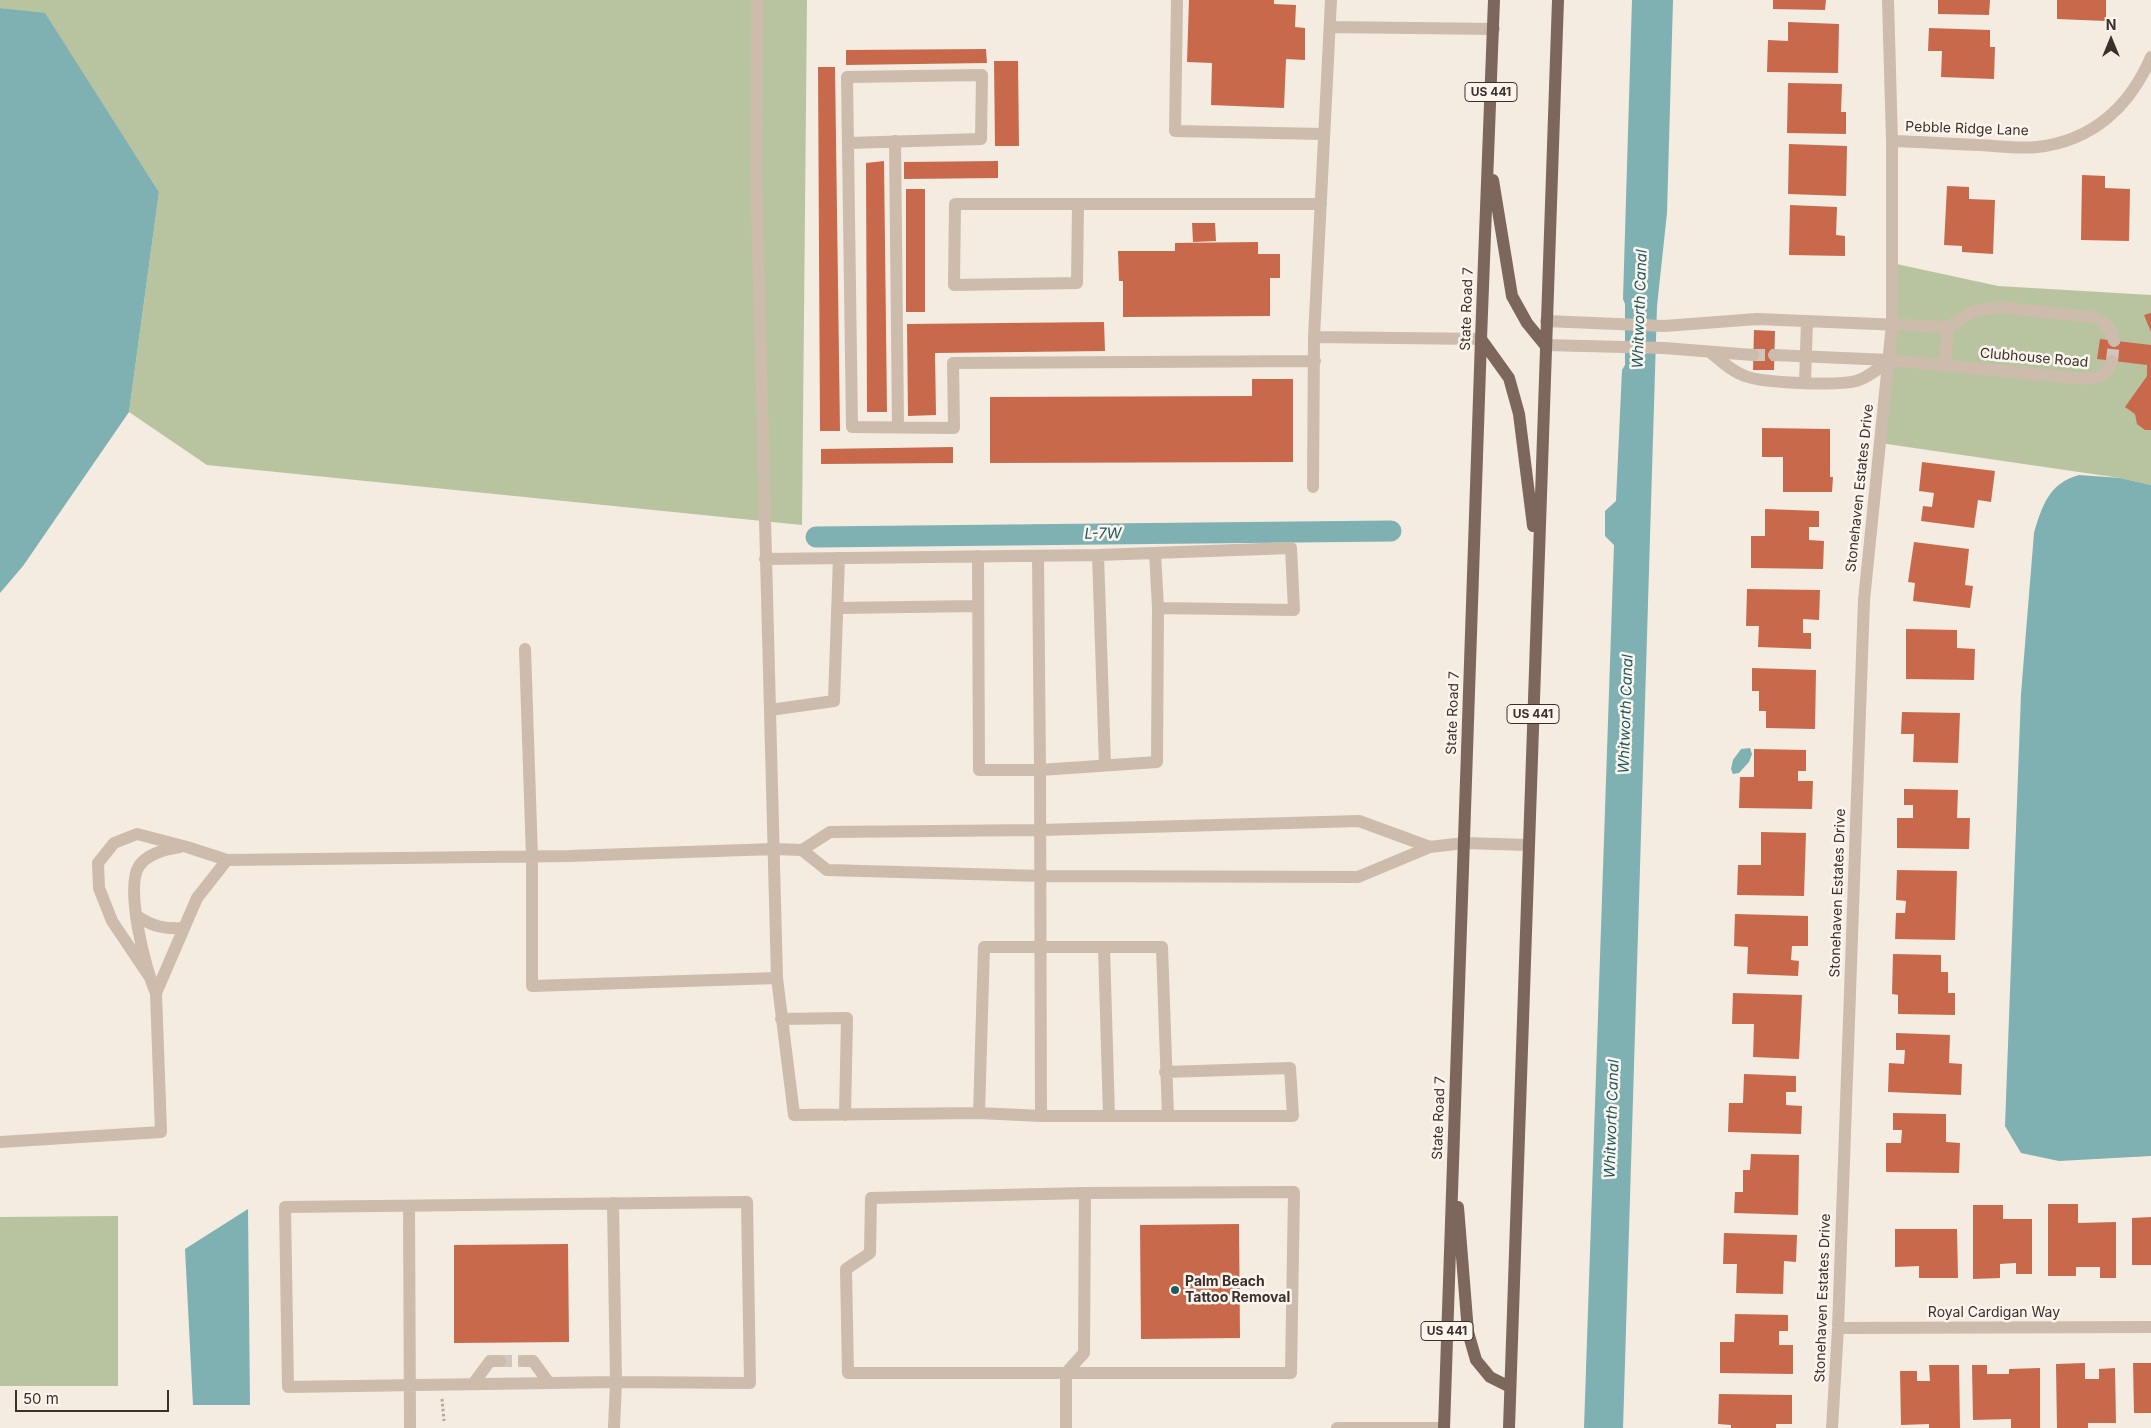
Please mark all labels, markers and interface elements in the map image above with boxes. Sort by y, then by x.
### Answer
north arrow [2086,15,2136,65]
text: N [2106,16,2116,33]
road number: US 441 [1465,82,1517,101]
street label: Pebble Ridge Lane [1905,118,2029,140]
water label: Whitworth Canal [1629,249,1651,369]
street label: State Road 7 [1457,267,1477,351]
street label: Clubhouse Road [1979,345,2089,371]
street label: Stonehaven Estates Drive [1843,403,1877,573]
water label: L-7W [1084,525,1122,543]
water label: Whitworth Canal [1615,654,1637,774]
street label: State Road 7 [1443,671,1463,755]
road number: US 441 [1507,704,1559,724]
street label: Stonehaven Estates Drive [1827,808,1849,978]
water label: Whitworth Canal [1601,1059,1623,1179]
street label: State Road 7 [1429,1076,1449,1160]
street label: Stonehaven Estates Drive [1812,1213,1834,1383]
place label: Palm Beach Tattoo Removal [1185,1274,1290,1306]
marker: Palm Beach Tattoo Removal [1169,1284,1181,1296]
street label: Royal Cardigan Way [1928,1305,2060,1321]
road number: US 441 [1421,1322,1473,1340]
scale bar [18,1380,171,1412]
text: 50 m [23,1389,59,1408]

